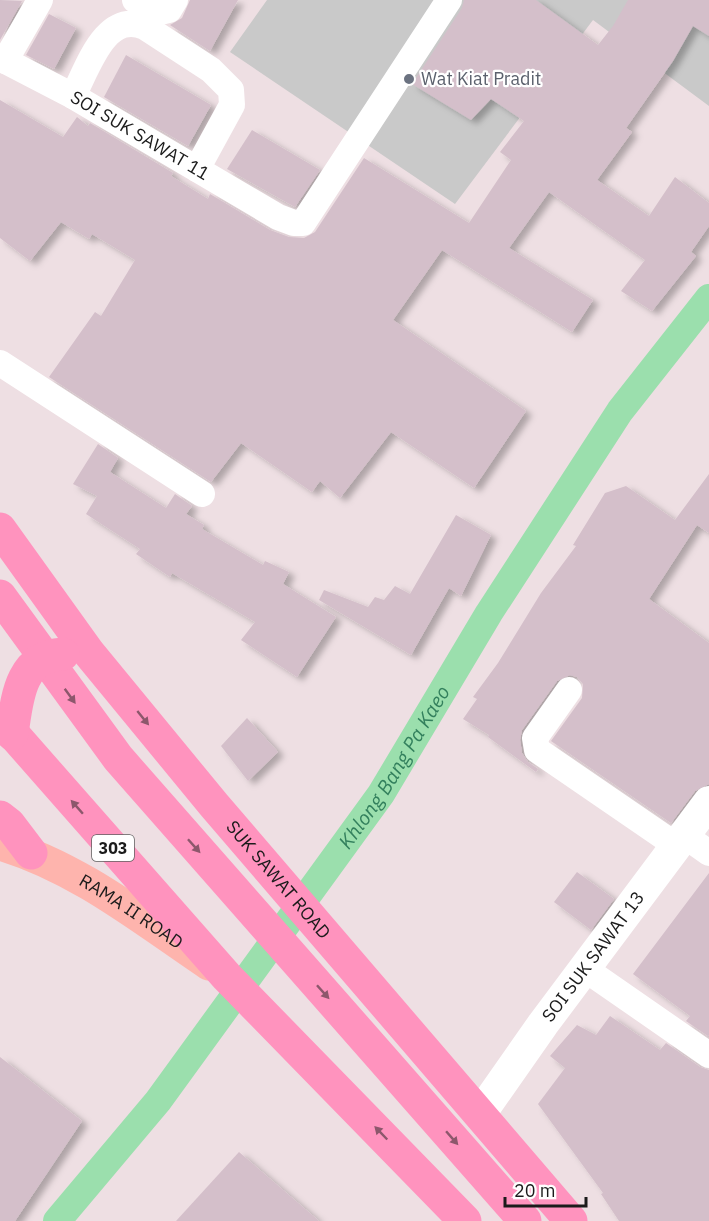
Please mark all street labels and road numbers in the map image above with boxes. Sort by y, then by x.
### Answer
street label: SOI SUK SAWAT 11 [67,85,214,185]
street label: SUK SAWAT ROAD [221,816,336,943]
road number: 303 [92,835,134,861]
street label: RAMA II ROAD [75,869,188,954]
street label: SOI SUK SAWAT 13 [537,886,649,1026]

